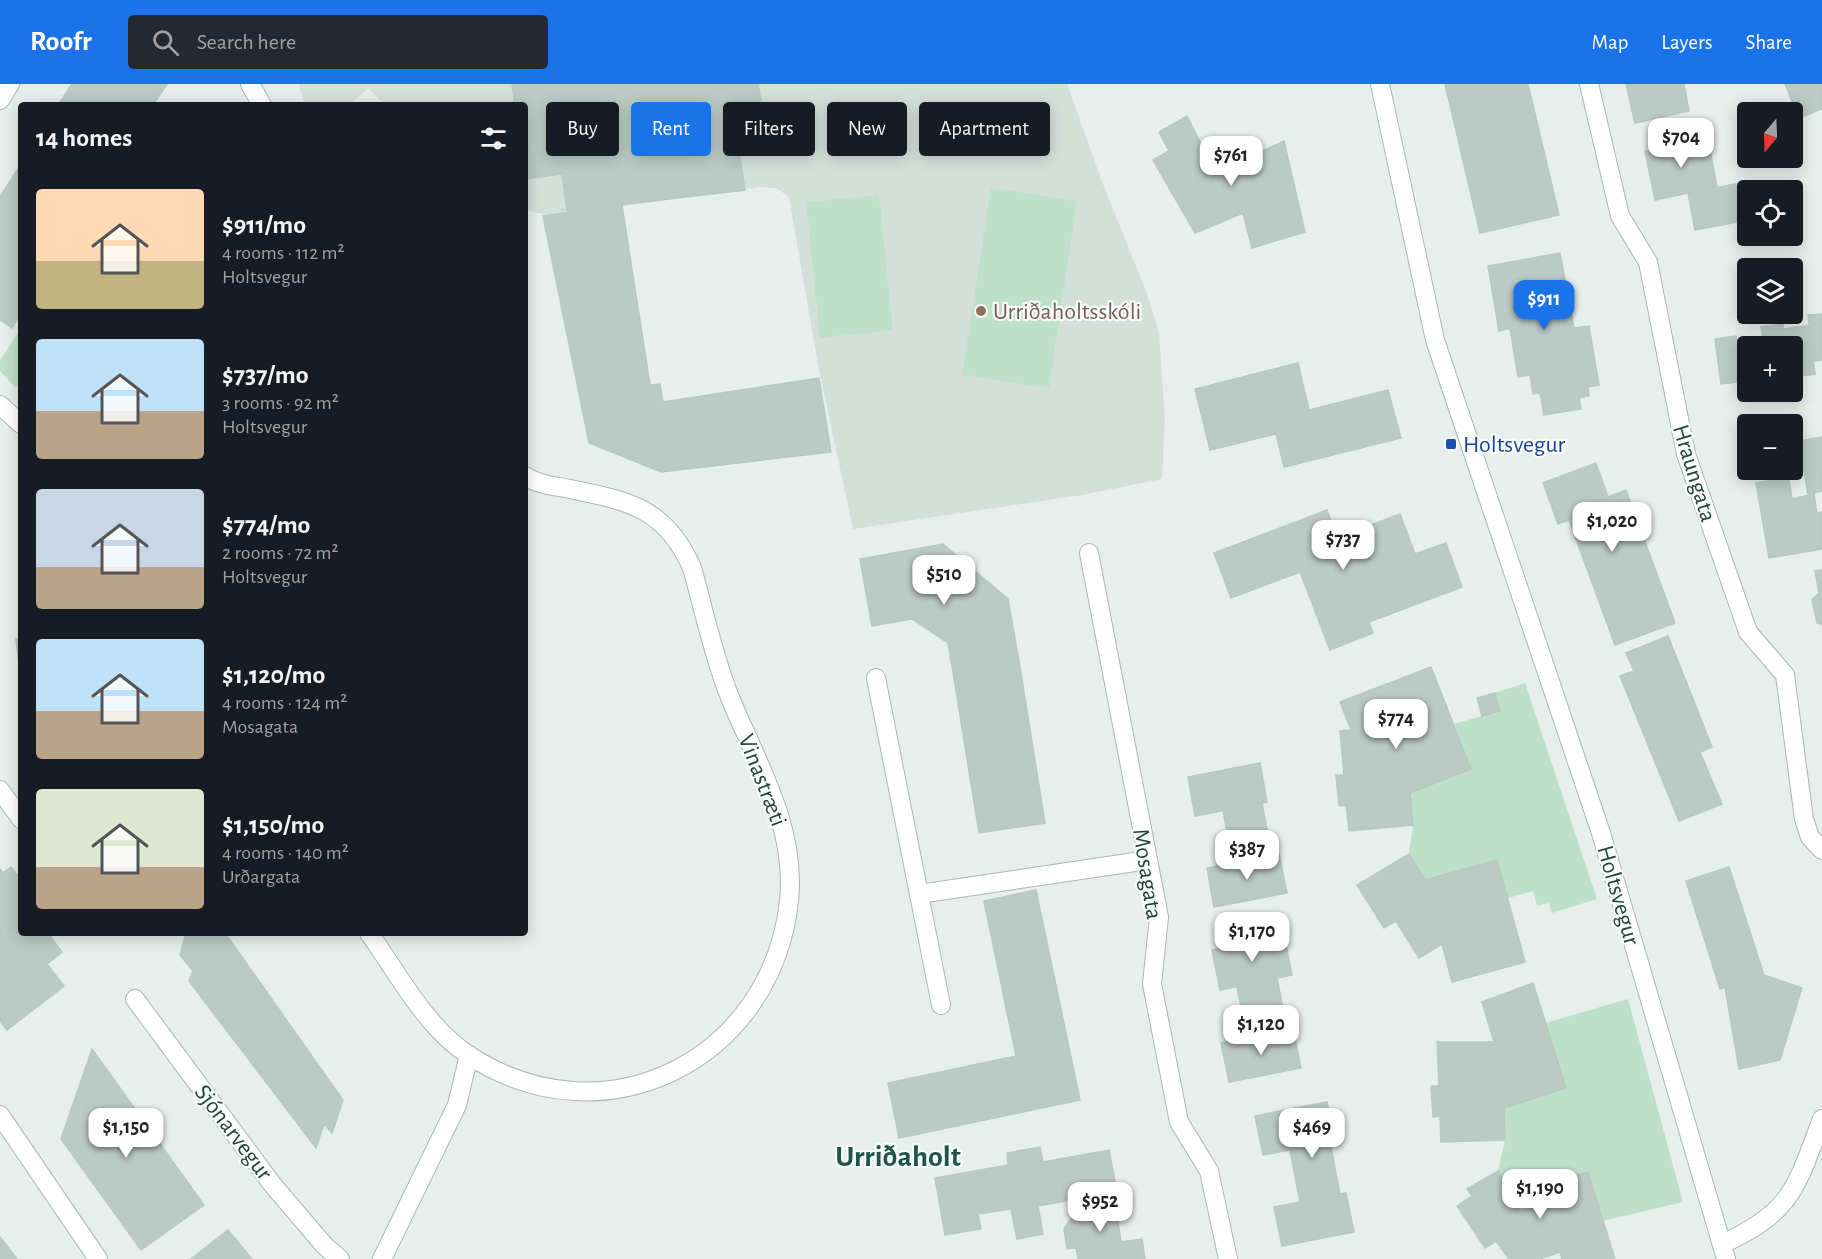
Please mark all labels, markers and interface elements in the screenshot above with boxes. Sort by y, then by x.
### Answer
search box [128,15,548,69]
icon: search [149,26,182,59]
text: Roofr [30,28,92,56]
text: Search here [197,31,296,53]
text: Map [1592,32,1628,53]
text: Layers [1661,32,1712,53]
text: Share [1745,32,1792,53]
chip: Buy [546,102,619,156]
chip: Rent [631,102,711,156]
chip: Filters [723,102,815,156]
chip: New [827,102,907,156]
chip: Apartment [919,102,1050,156]
north arrow [1737,102,1803,168]
map controls [1737,102,1803,480]
pin: $704 [1645,118,1717,169]
icon: filters [477,122,510,155]
text: 14 homes [36,125,132,151]
text: $704 [1662,127,1700,147]
pin: $761 [1195,136,1267,187]
text: $761 [1214,145,1248,165]
button: locate [1737,180,1803,246]
text: $911/mo [222,212,306,238]
icon: home [84,213,156,285]
text: 4 rooms · 112 m² [222,243,345,263]
button: layers [1737,258,1803,324]
text: Holtsvegur [222,267,307,287]
pin: $911 [1508,280,1580,331]
text: $911 [1527,289,1561,309]
place label: Urriðaholtsskóli [993,300,1141,324]
marker: Urriðaholtsskóli [974,304,988,318]
button: + [1737,336,1803,402]
text: $737/mo [222,362,309,388]
icon: home [84,363,156,435]
text: 3 rooms · 92 m² [222,393,339,413]
button: − [1737,414,1803,480]
text: Holtsvegur [222,417,307,437]
street label: Hraungata [1668,422,1720,525]
place label: Holtsvegur [1463,433,1566,457]
marker: Holtsvegur [1444,437,1458,451]
pin: $1,020 [1563,502,1661,553]
text: $1,020 [1586,511,1638,531]
text: $774/mo [222,512,310,538]
icon: home [84,513,156,585]
pin: $737 [1307,520,1379,571]
text: $737 [1326,529,1360,549]
text: 2 rooms · 72 m² [222,543,339,563]
pin: $510 [908,555,980,606]
text: $510 [926,564,962,584]
text: Holtsvegur [222,567,307,587]
text: $1,120/mo [222,662,325,688]
icon: home [84,663,156,735]
text: 4 rooms · 124 m² [222,693,347,713]
pin: $774 [1360,699,1432,750]
text: $774 [1378,708,1414,728]
text: Mosagata [222,717,298,737]
street label: Vinastræti [734,731,791,830]
text: $1,150/mo [222,812,324,838]
icon: home [84,813,156,885]
street label: Mosagata [1128,827,1166,921]
pin: $387 [1211,830,1283,881]
text: $387 [1229,839,1265,859]
text: 4 rooms · 140 m² [222,843,349,863]
street label: Holtsvegur [1592,843,1644,948]
text: Urðargata [222,867,300,887]
pin: $1,170 [1203,912,1301,963]
text: $1,170 [1228,921,1276,941]
pin: $1,120 [1212,1005,1310,1056]
text: $1,120 [1237,1014,1285,1034]
street label: Sjónarvegur [190,1081,277,1185]
pin: $1,150 [77,1108,175,1159]
pin: $469 [1276,1108,1348,1159]
text: $1,150 [102,1117,150,1137]
text: $469 [1293,1117,1331,1137]
district label: Urriðaholt [835,1142,961,1172]
pin: $1,190 [1491,1169,1589,1220]
text: $1,190 [1516,1178,1564,1198]
pin: $952 [1064,1182,1136,1233]
text: $952 [1082,1191,1118,1211]

